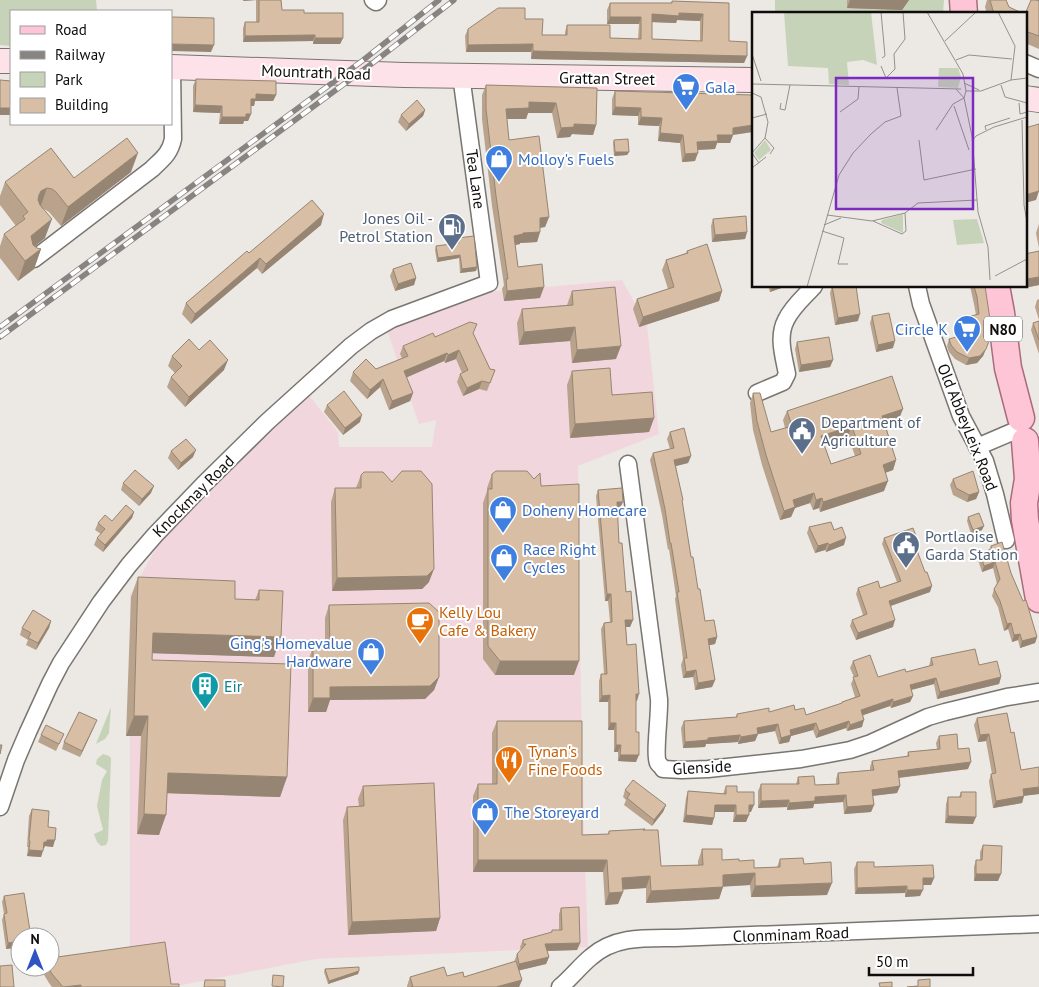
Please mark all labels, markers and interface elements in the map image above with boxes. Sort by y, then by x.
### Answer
legend [10,10,172,125]
inset map [752,12,1026,288]
text: Road [55,20,87,39]
text: Railway [55,45,105,64]
street label: Mountrath Road [261,60,371,84]
street label: Grattan Street [559,67,656,89]
text: Park [55,70,83,89]
supermarket icon: Gala [671,72,701,111]
place label: Gala [705,77,735,97]
text: Building [55,95,109,114]
shop icon: Molloy's Fuels [484,144,514,183]
street label: Tea Lane [462,148,490,210]
place label: Molloy's Fuels [518,149,615,169]
place label: Jones Oil - Petrol Station [339,208,433,246]
fuel station icon: Jones Oil - Petrol Station [437,212,467,251]
supermarket icon: Circle K [952,314,982,353]
road number: N80 [984,316,1022,342]
place label: Circle K [895,319,948,339]
street label: Old AbbeyLeix Road [933,360,1003,494]
place label: Department of Agriculture [821,412,921,450]
public building icon: Department of Agriculture [787,416,817,455]
street label: Knockmay Road [148,451,238,541]
shop icon: Doheny Homecare [488,495,518,534]
place label: Doheny Homecare [522,500,647,520]
place label: Portlaoise Garda Station [925,526,1018,564]
public building icon: Portlaoise Garda Station [891,530,921,569]
place label: Race Right Cycles [523,539,597,577]
shop icon: Race Right Cycles [489,543,519,582]
place label: Kelly Lou Cafe & Bakery [439,602,537,640]
cafe icon: Kelly Lou Cafe & Bakery [405,606,435,645]
place label: Ging's Homevalue Hardware [230,633,352,671]
shop icon: Ging's Homevalue Hardware [356,637,386,676]
building icon: Eir [190,671,220,710]
place label: Eir [224,676,243,696]
place label: Tynan's Fine Foods [528,741,603,779]
restaurant icon: Tynan's Fine Foods [494,745,524,784]
street label: Glenside [672,755,732,779]
shop icon: The Storeyard [470,797,500,836]
place label: The Storeyard [504,802,599,822]
street label: Clonminam Road [733,922,849,946]
north arrow [10,927,60,977]
text: N [30,930,40,948]
scale bar [869,944,973,976]
text: 50 m [876,952,909,971]

